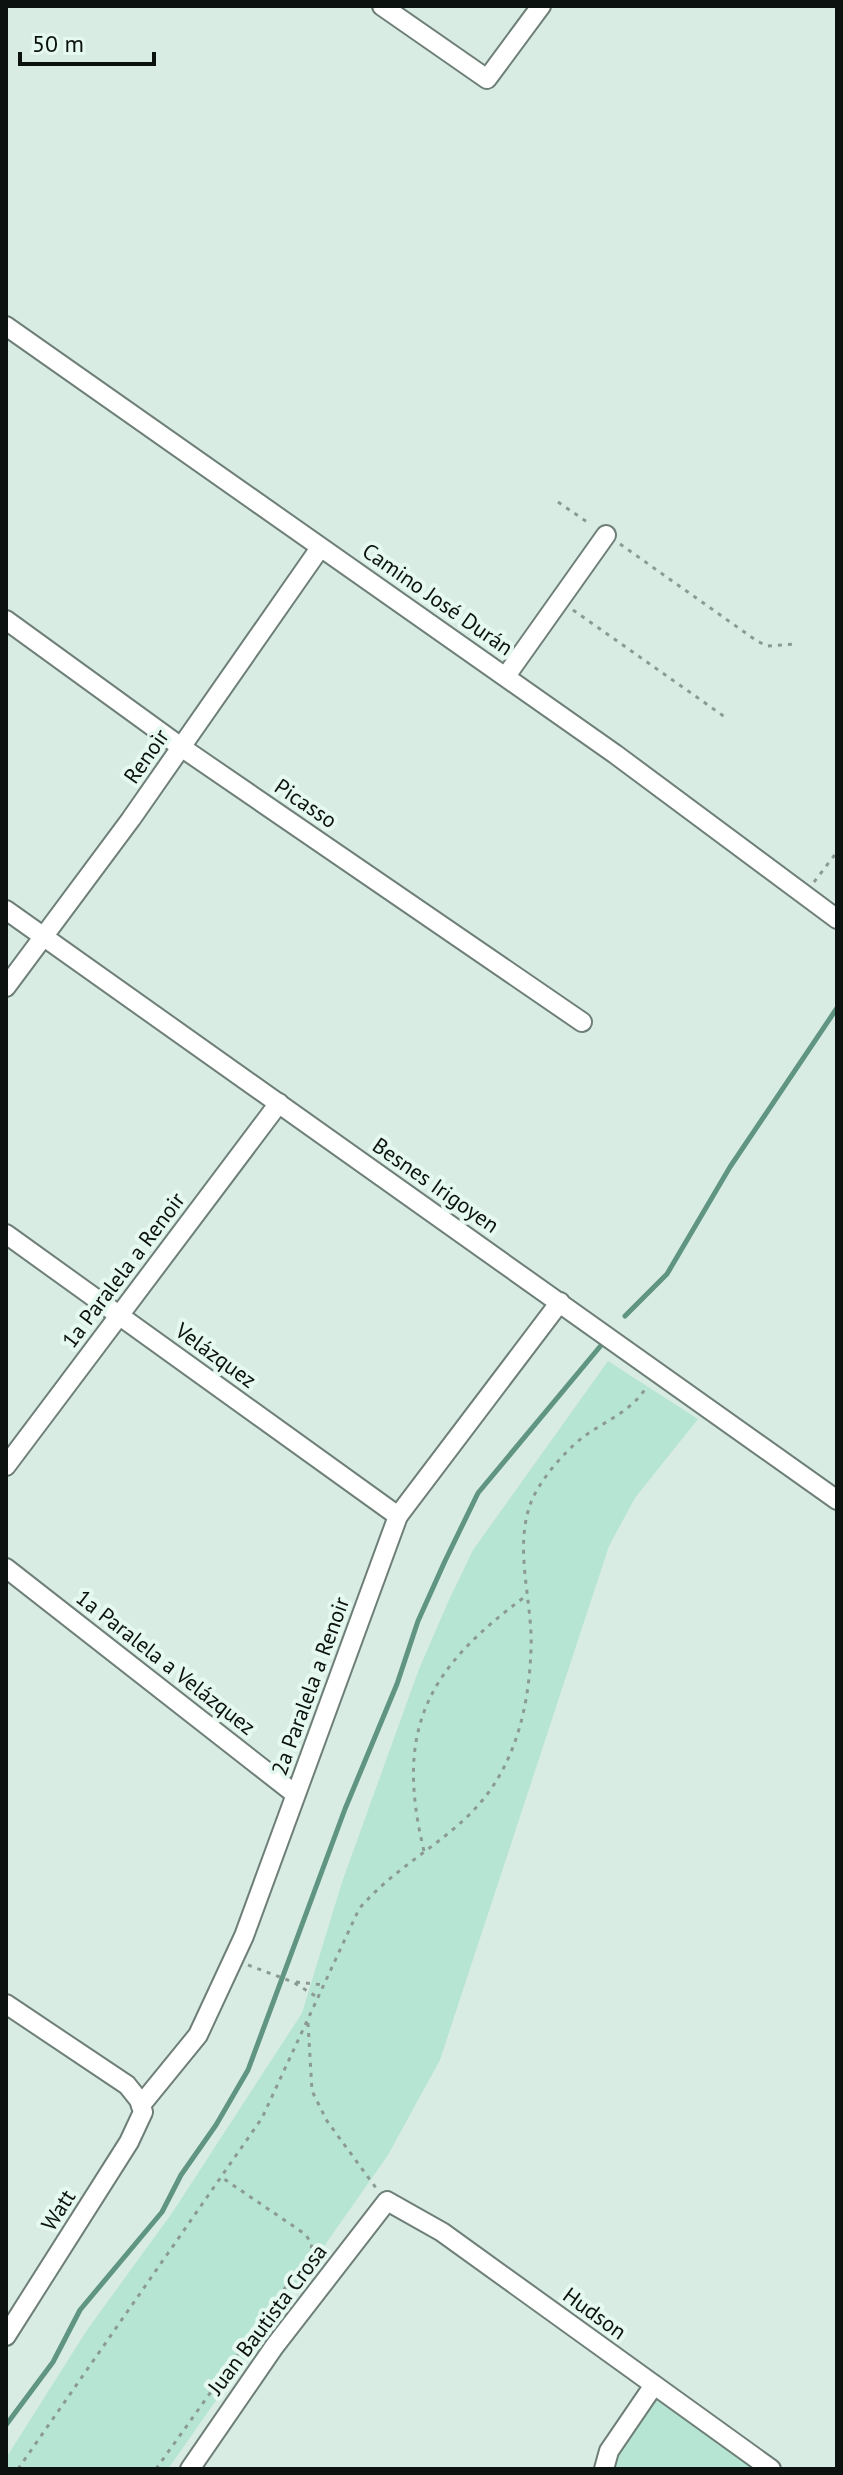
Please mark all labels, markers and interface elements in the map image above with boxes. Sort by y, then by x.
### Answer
scale bar [20,16,154,66]
text: 50 m [32,28,84,59]
street label: Camino José Durán [357,537,519,661]
street label: Renoir [117,723,175,789]
street label: Picasso [269,772,343,834]
street label: Besnes Irigoyen [367,1131,505,1239]
street label: 1a Paralela a Renoir [55,1186,191,1353]
street label: Velázquez [169,1316,262,1394]
street label: 1a Paralela a Velázquez [71,1583,261,1741]
street label: 2a Paralela a Renoir [265,1593,355,1779]
street label: Watt [35,2184,82,2236]
street label: Juan Bautista Crosa [201,2238,333,2401]
street label: Hudson [558,2281,632,2345]

